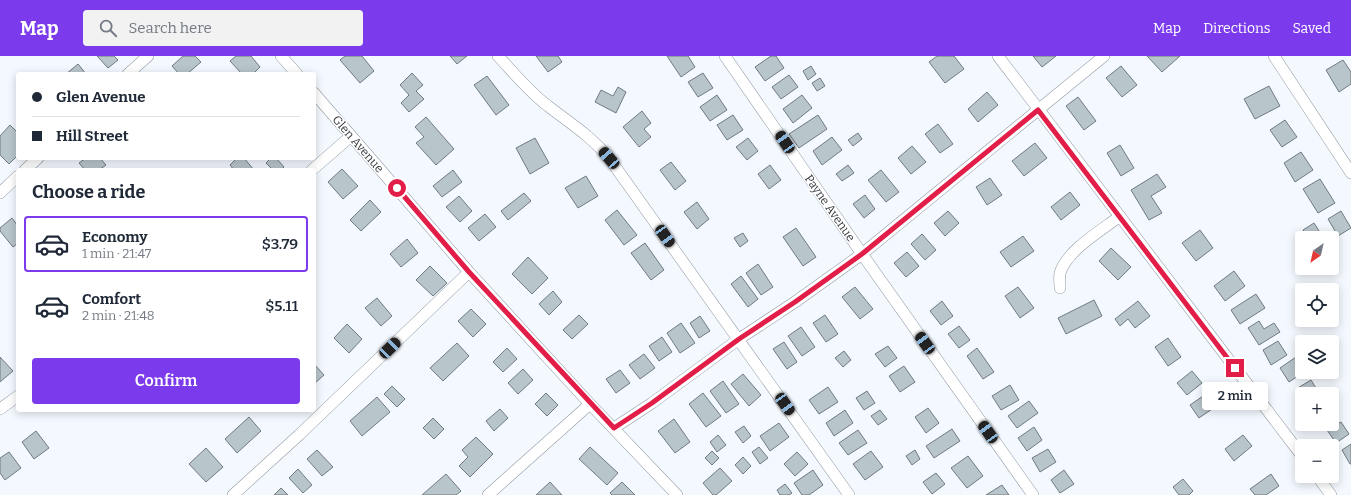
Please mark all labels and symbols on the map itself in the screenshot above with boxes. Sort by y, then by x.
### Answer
street label: Glen Avenue [329,113,387,175]
car [773,129,797,155]
car [597,145,621,171]
street label: Payne Avenue [802,172,858,244]
route start [388,179,406,197]
car [653,223,677,249]
north arrow [1295,231,1339,275]
car [913,330,937,356]
car [377,335,403,361]
route end [1226,359,1244,377]
callout: 2 min [1202,382,1268,410]
car [773,391,797,417]
car [976,419,1000,445]

